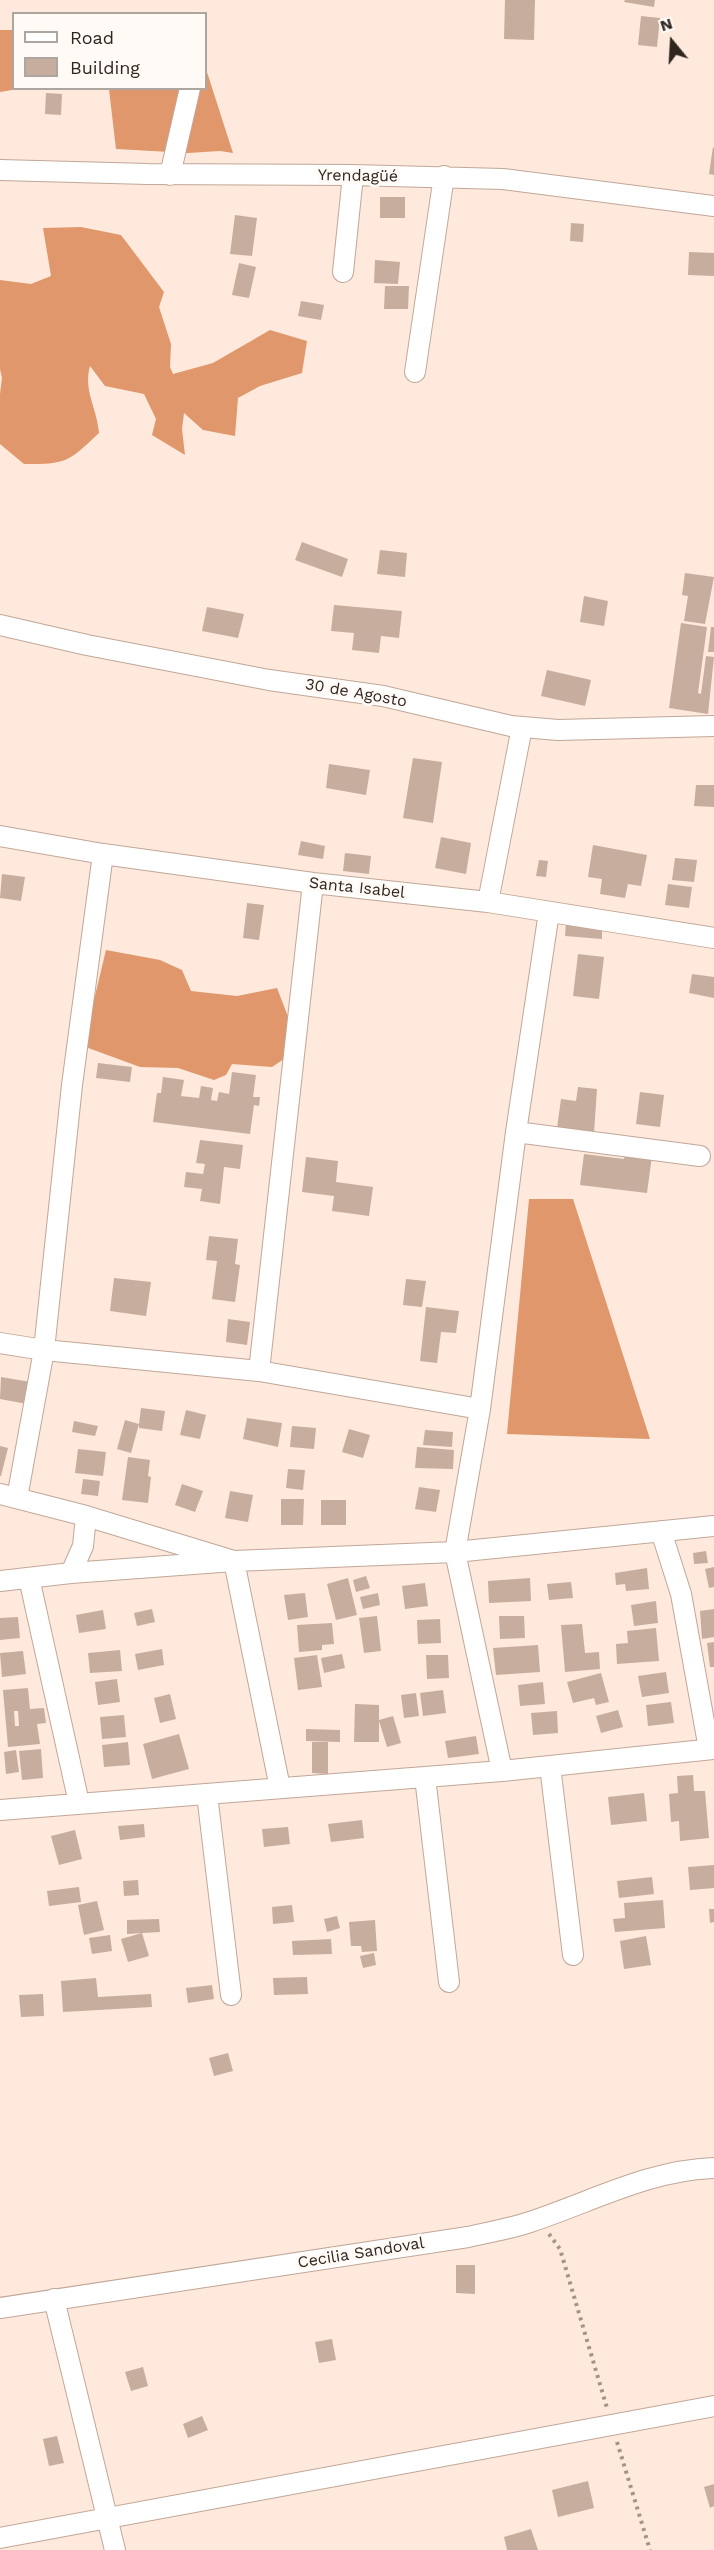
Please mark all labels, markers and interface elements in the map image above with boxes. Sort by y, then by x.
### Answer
legend [12,12,207,90]
north arrow [642,12,702,72]
text: N [658,14,675,35]
text: Road [70,27,114,48]
text: Building [70,57,140,78]
street label: Yrendagüé [318,166,398,186]
street label: 30 de Agosto [304,675,408,711]
street label: Santa Isabel [308,873,406,903]
street label: Cecilia Sandoval [296,2234,426,2272]

